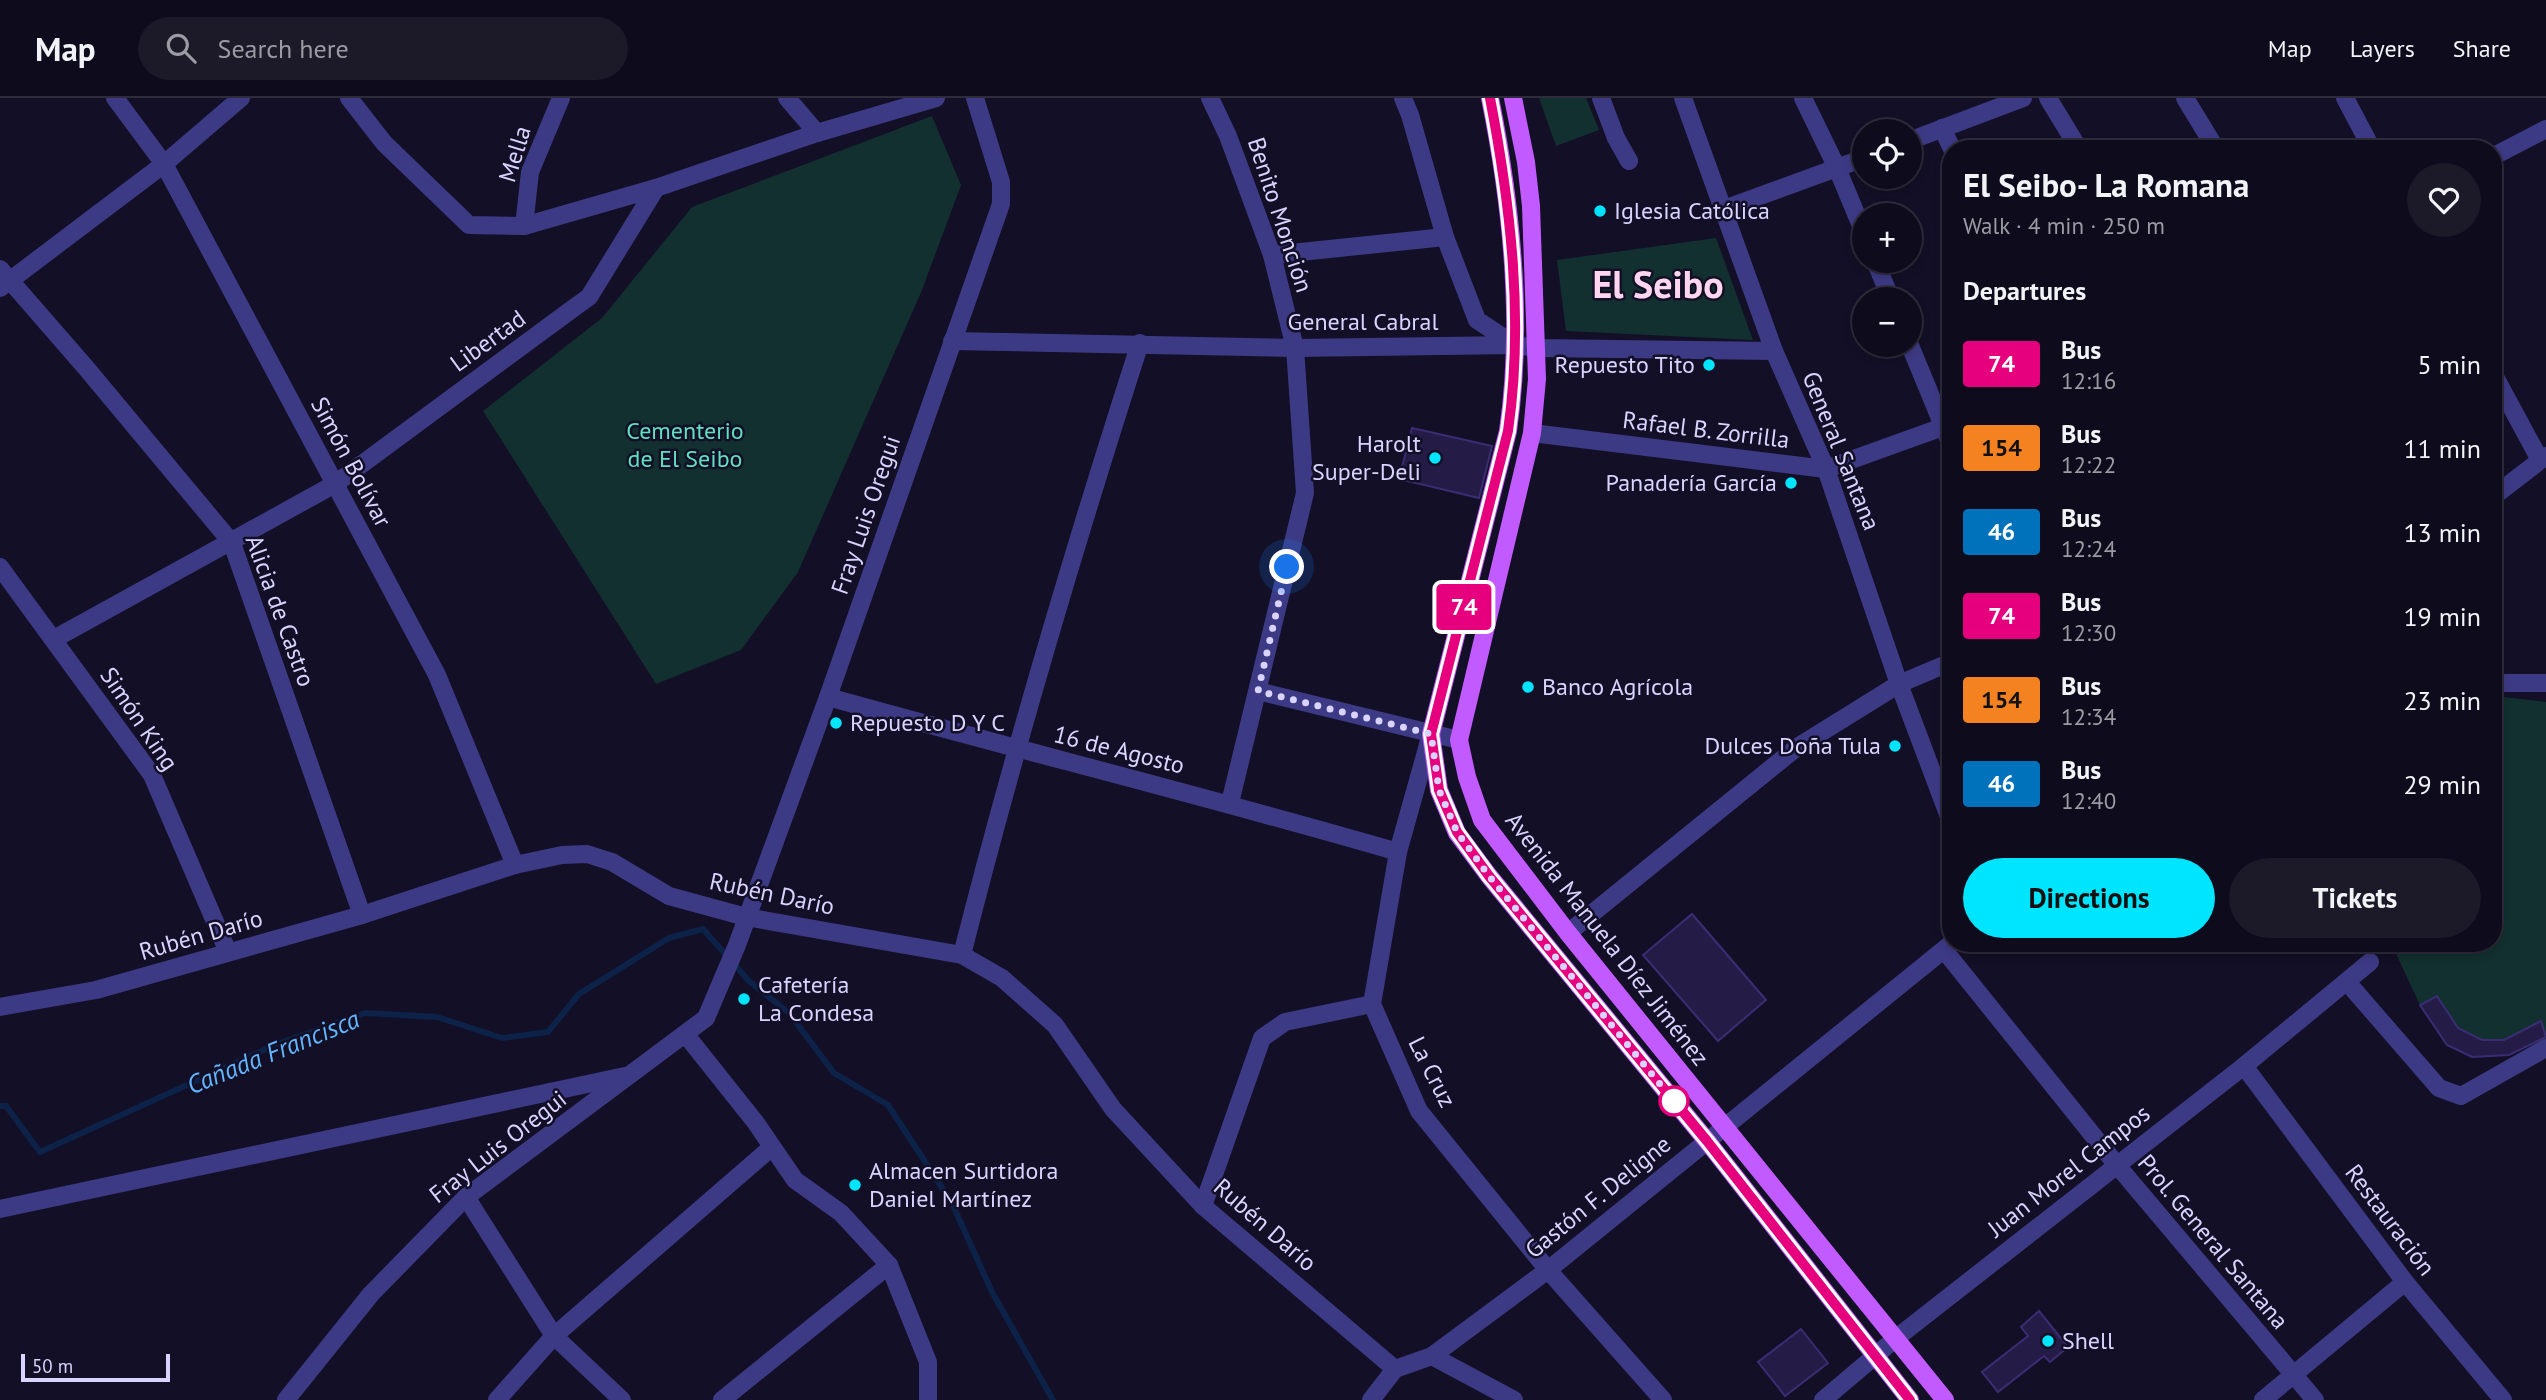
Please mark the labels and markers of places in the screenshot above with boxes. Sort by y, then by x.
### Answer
place label: Iglesia Católica [1614,195,1770,226]
marker: Iglesia Católica [1592,203,1608,219]
place label: Repuesto Tito [1555,349,1695,380]
marker: Repuesto Tito [1701,357,1717,373]
place label: Harolt Super-Deli [1312,428,1421,487]
marker: Harolt Super-Deli [1427,450,1443,466]
place label: Panadería García [1606,467,1777,498]
marker: Panadería García [1783,475,1799,491]
place label: Banco Agrícola [1542,671,1693,702]
marker: Banco Agrícola [1520,679,1536,695]
place label: Repuesto D Y C [850,707,1005,738]
marker: Repuesto D Y C [828,715,844,731]
place label: Dulces Doña Tula [1704,730,1881,761]
marker: Dulces Doña Tula [1887,738,1903,754]
place label: Cafetería La Condesa [758,969,874,1028]
marker: Cafetería La Condesa [736,991,752,1007]
unlabelled marker [1659,1086,1689,1116]
place label: Almacen Surtidora Daniel Martínez [869,1155,1058,1214]
marker: Almacen Surtidora Daniel Martínez [847,1177,863,1193]
place label: Shell [2062,1325,2114,1356]
marker: Shell [2040,1333,2056,1349]

